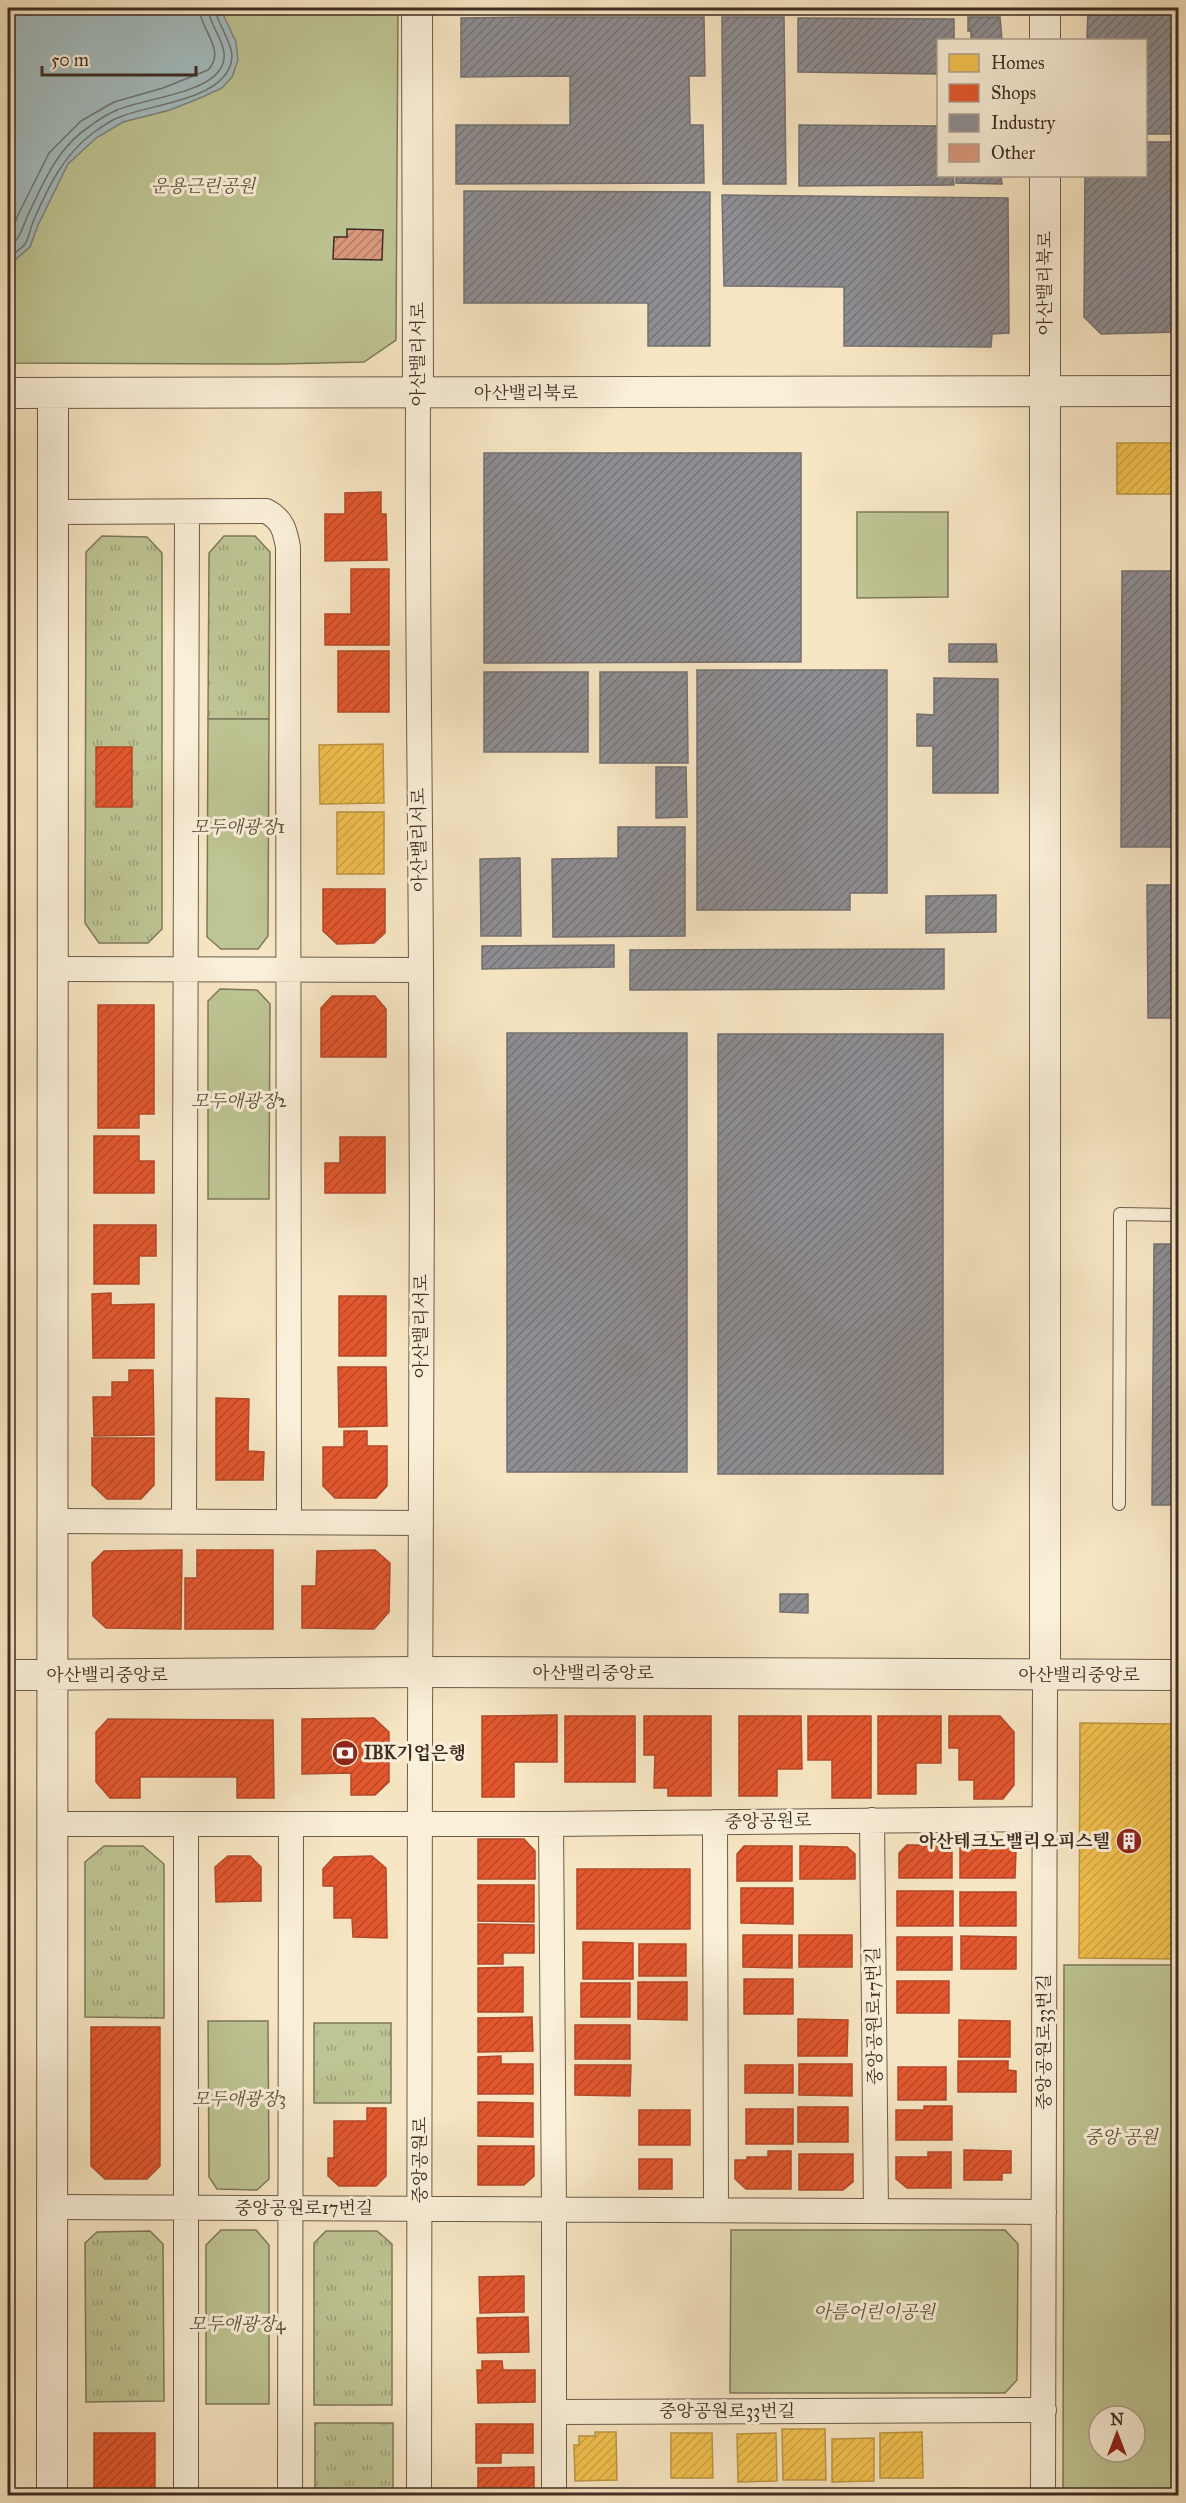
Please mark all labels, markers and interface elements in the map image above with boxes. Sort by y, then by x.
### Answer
scale bar [42,39,196,77]
legend [937,39,1147,177]
text: 50 m [51,49,89,71]
text: Homes [991,52,1045,74]
text: Shops [991,82,1036,104]
text: Industry [991,112,1056,134]
text: Other [991,142,1036,164]
park label: 운용근린공원 [151,175,257,197]
street label: 아산밸리북로 [1034,231,1056,335]
street label: 아산밸리서로 [407,302,429,406]
street label: 아산밸리북로 [474,382,578,404]
street label: 아산밸리서로 [407,788,431,892]
park label: 모두애광장1 [191,816,285,838]
park label: 모두애광장2 [191,1090,287,1112]
street label: 아산밸리서로 [410,1274,432,1378]
street label: 아산밸리중앙로 [532,1662,654,1684]
street label: 아산밸리중앙로 [46,1664,168,1686]
street label: 아산밸리중앙로 [1018,1664,1140,1686]
bank icon: IBK기업은행 [330,1738,360,1768]
place label: IBK기업은행 [364,1742,466,1764]
street label: 중앙공원로 [724,1809,812,1833]
building icon: 아산테크노밸리오피스텔 [1114,1826,1144,1856]
place label: 아산테크노밸리오피스텔 [919,1830,1110,1852]
street label: 중앙공원로17번길 [862,1947,886,2085]
street label: 중앙공원로33번길 [1033,1974,1055,2110]
park label: 모두애광장3 [192,2088,286,2110]
street label: 중앙공원로 [409,2117,431,2203]
park label: 중앙 공원 [1084,2126,1159,2148]
street label: 중앙공원로17번길 [235,2197,373,2219]
park label: 아름어린이공원 [813,2301,936,2323]
park label: 모두애광장4 [189,2313,287,2335]
street label: 중앙공원로33번길 [659,2400,795,2422]
north arrow [1087,2404,1147,2464]
text: N [1110,2410,1124,2429]

